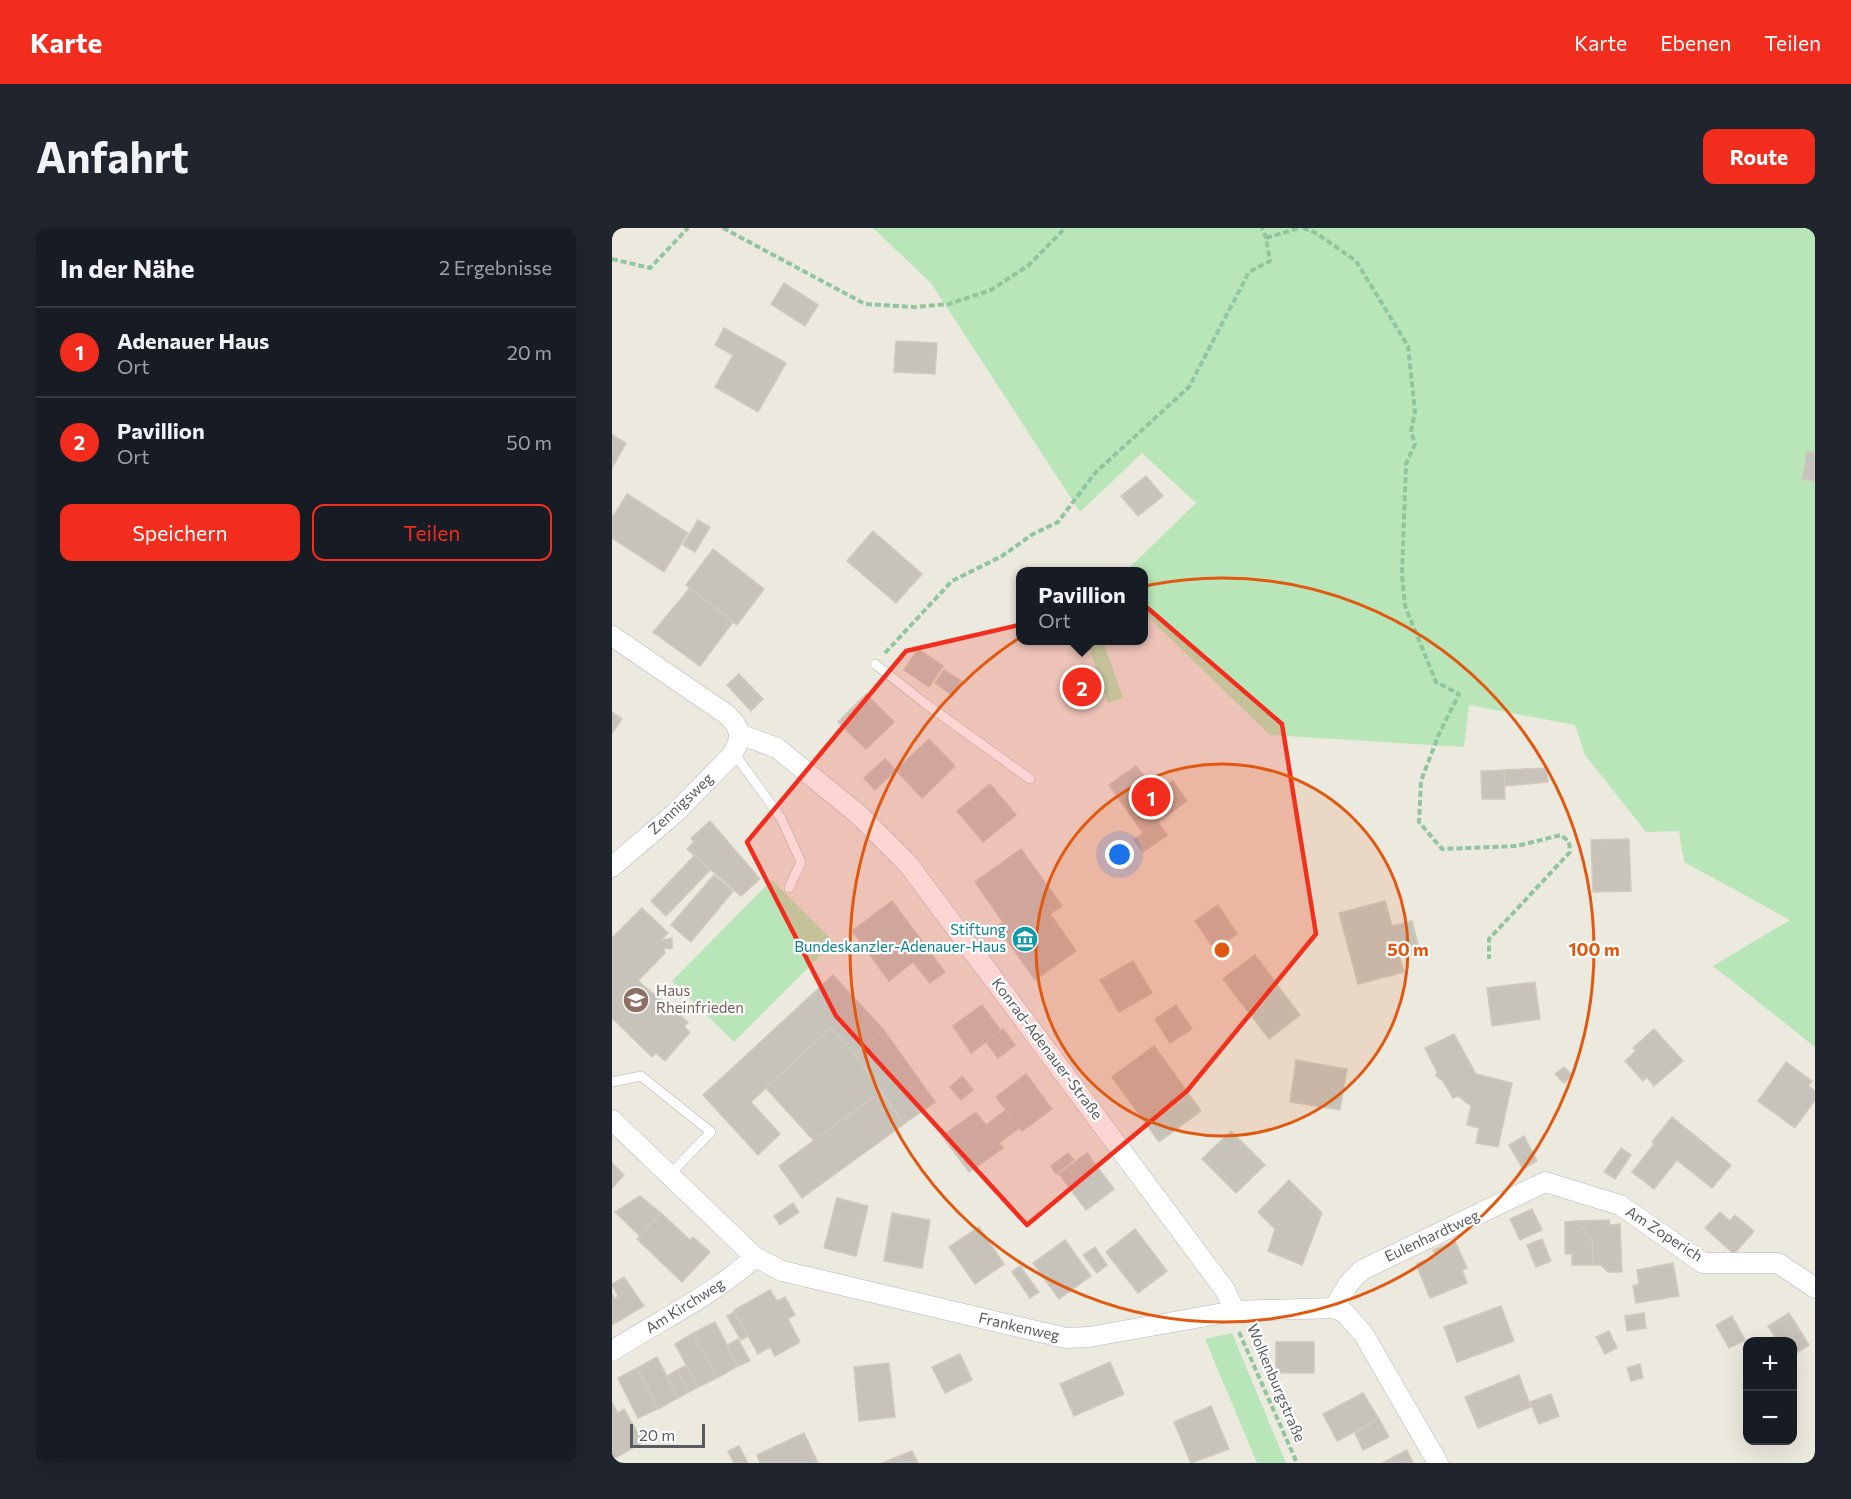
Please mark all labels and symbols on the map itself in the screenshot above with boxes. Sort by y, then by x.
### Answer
pin: 2 [1062,664,1102,710]
street label: Zennigsweg [644,769,716,838]
pin: 1 [1132,774,1170,820]
your location [1105,840,1134,869]
place label: Stiftung Bundeskanzler-Adenauer-Haus [794,920,1006,955]
museum icon: Stiftung Bundeskanzler-Adenauer-Haus [1010,924,1040,954]
text: 50 m [1387,938,1429,960]
text: 100 m [1568,938,1620,960]
centre of rings [1212,940,1232,960]
street label: Konrad-Adenauer-Straße [989,974,1107,1123]
place label: Haus Rheinfrieden [656,981,744,1016]
school or university icon: Haus Rheinfrieden [621,985,651,1015]
street label: Am Zoperich [1623,1202,1706,1265]
street label: Eulenhardtweg [1381,1205,1482,1265]
street label: Am Kirchweg [642,1274,727,1337]
street label: Frankenweg [977,1308,1061,1344]
street label: Wolkenburgstraße [1244,1321,1310,1444]
scale bar [630,1421,705,1448]

